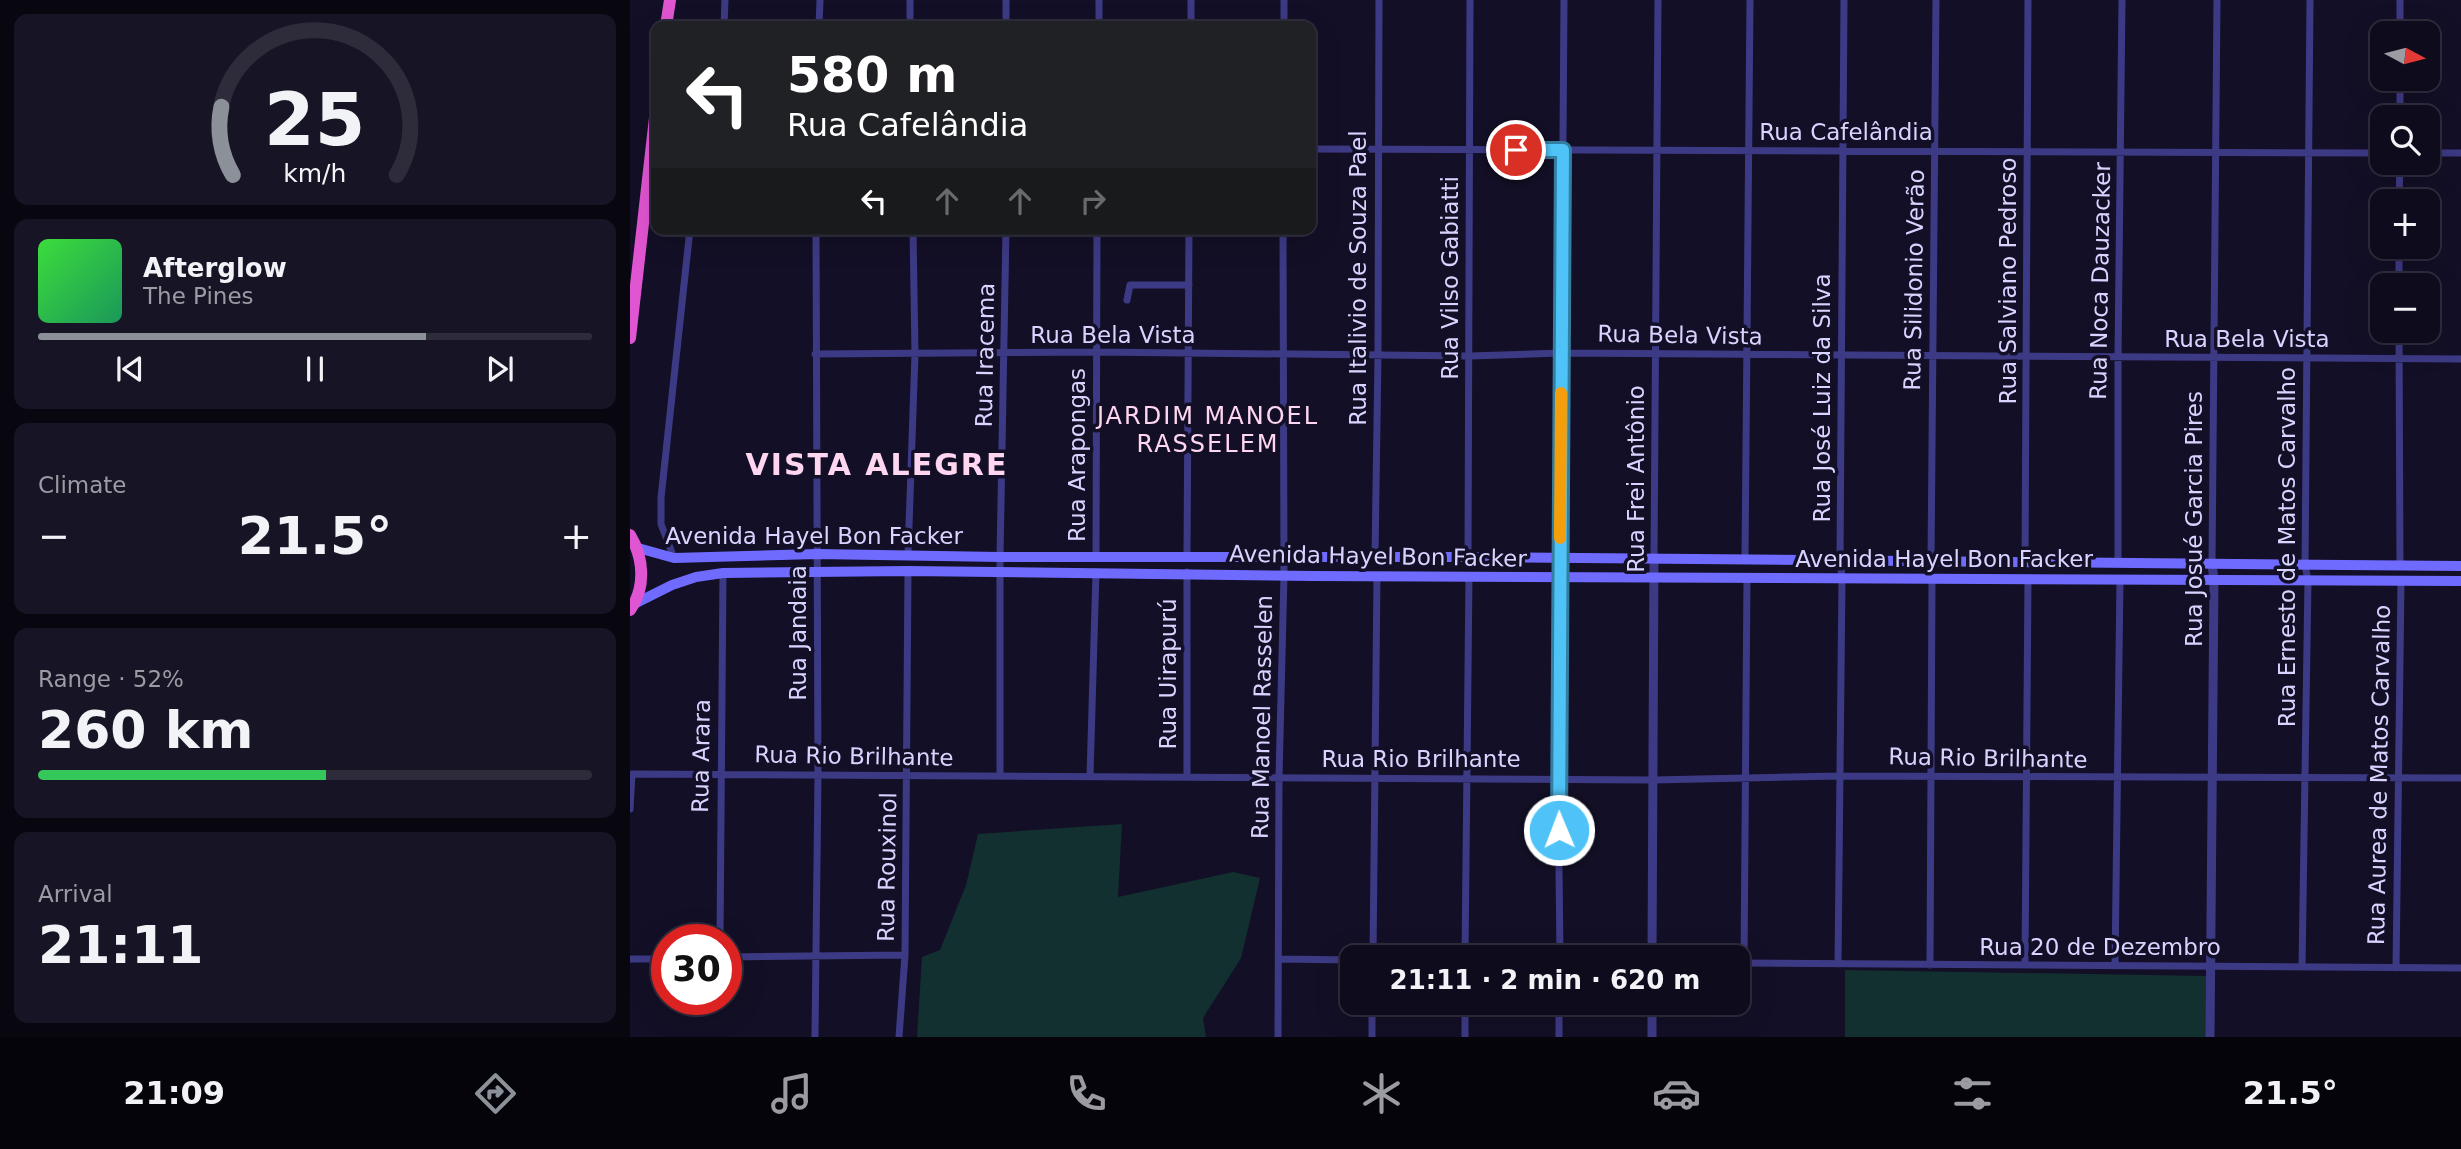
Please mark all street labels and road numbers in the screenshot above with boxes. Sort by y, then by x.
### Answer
street label: Rua Cafelândia [1759,119,1933,145]
street label: Rua Italivio de Souza Pael [1345,130,1371,426]
street label: Rua Salviano Pedroso [1995,158,2021,404]
street label: Rua Noca Dauzacker [2085,161,2115,400]
street label: Rua Silidonio Verão [1899,169,1929,391]
street label: Rua Vilso Gabiatti [1437,176,1463,380]
street label: Rua José Luiz da Silva [1809,273,1835,523]
street label: Rua Iracema [971,283,999,427]
street label: Rua Bela Vista [1597,321,1763,349]
street label: Rua Bela Vista [1030,322,1196,348]
street label: Rua Bela Vista [2164,326,2330,352]
street label: Rua Ernesto de Matos Carvalho [2274,367,2300,727]
street label: Rua Arapongas [1064,368,1090,542]
street label: Rua Frei Antônio [1623,385,1649,573]
street label: Rua Josué Garcia Pires [2181,391,2207,647]
street label: Avenida Hayel Bon Facker [665,523,963,549]
street label: Avenida Hayel Bon Facker [1229,540,1528,572]
street label: Avenida Hayel Bon Facker [1795,546,2093,572]
street label: Rua Jandaia [785,565,811,701]
street label: Rua Manoel Rasselen [1247,595,1277,839]
street label: Rua Uirapurú [1155,599,1181,749]
street label: Rua Aurea de Matos Carvalho [2363,605,2395,945]
street label: Rua Arara [687,699,715,813]
street label: Rua Rio Brilhante [754,741,954,771]
street label: Rua Rio Brilhante [1888,743,2088,773]
street label: Rua Rio Brilhante [1321,746,1521,772]
street label: Rua Rouxinol [873,792,901,942]
street label: Rua 20 de Dezembro [1979,934,2221,960]

